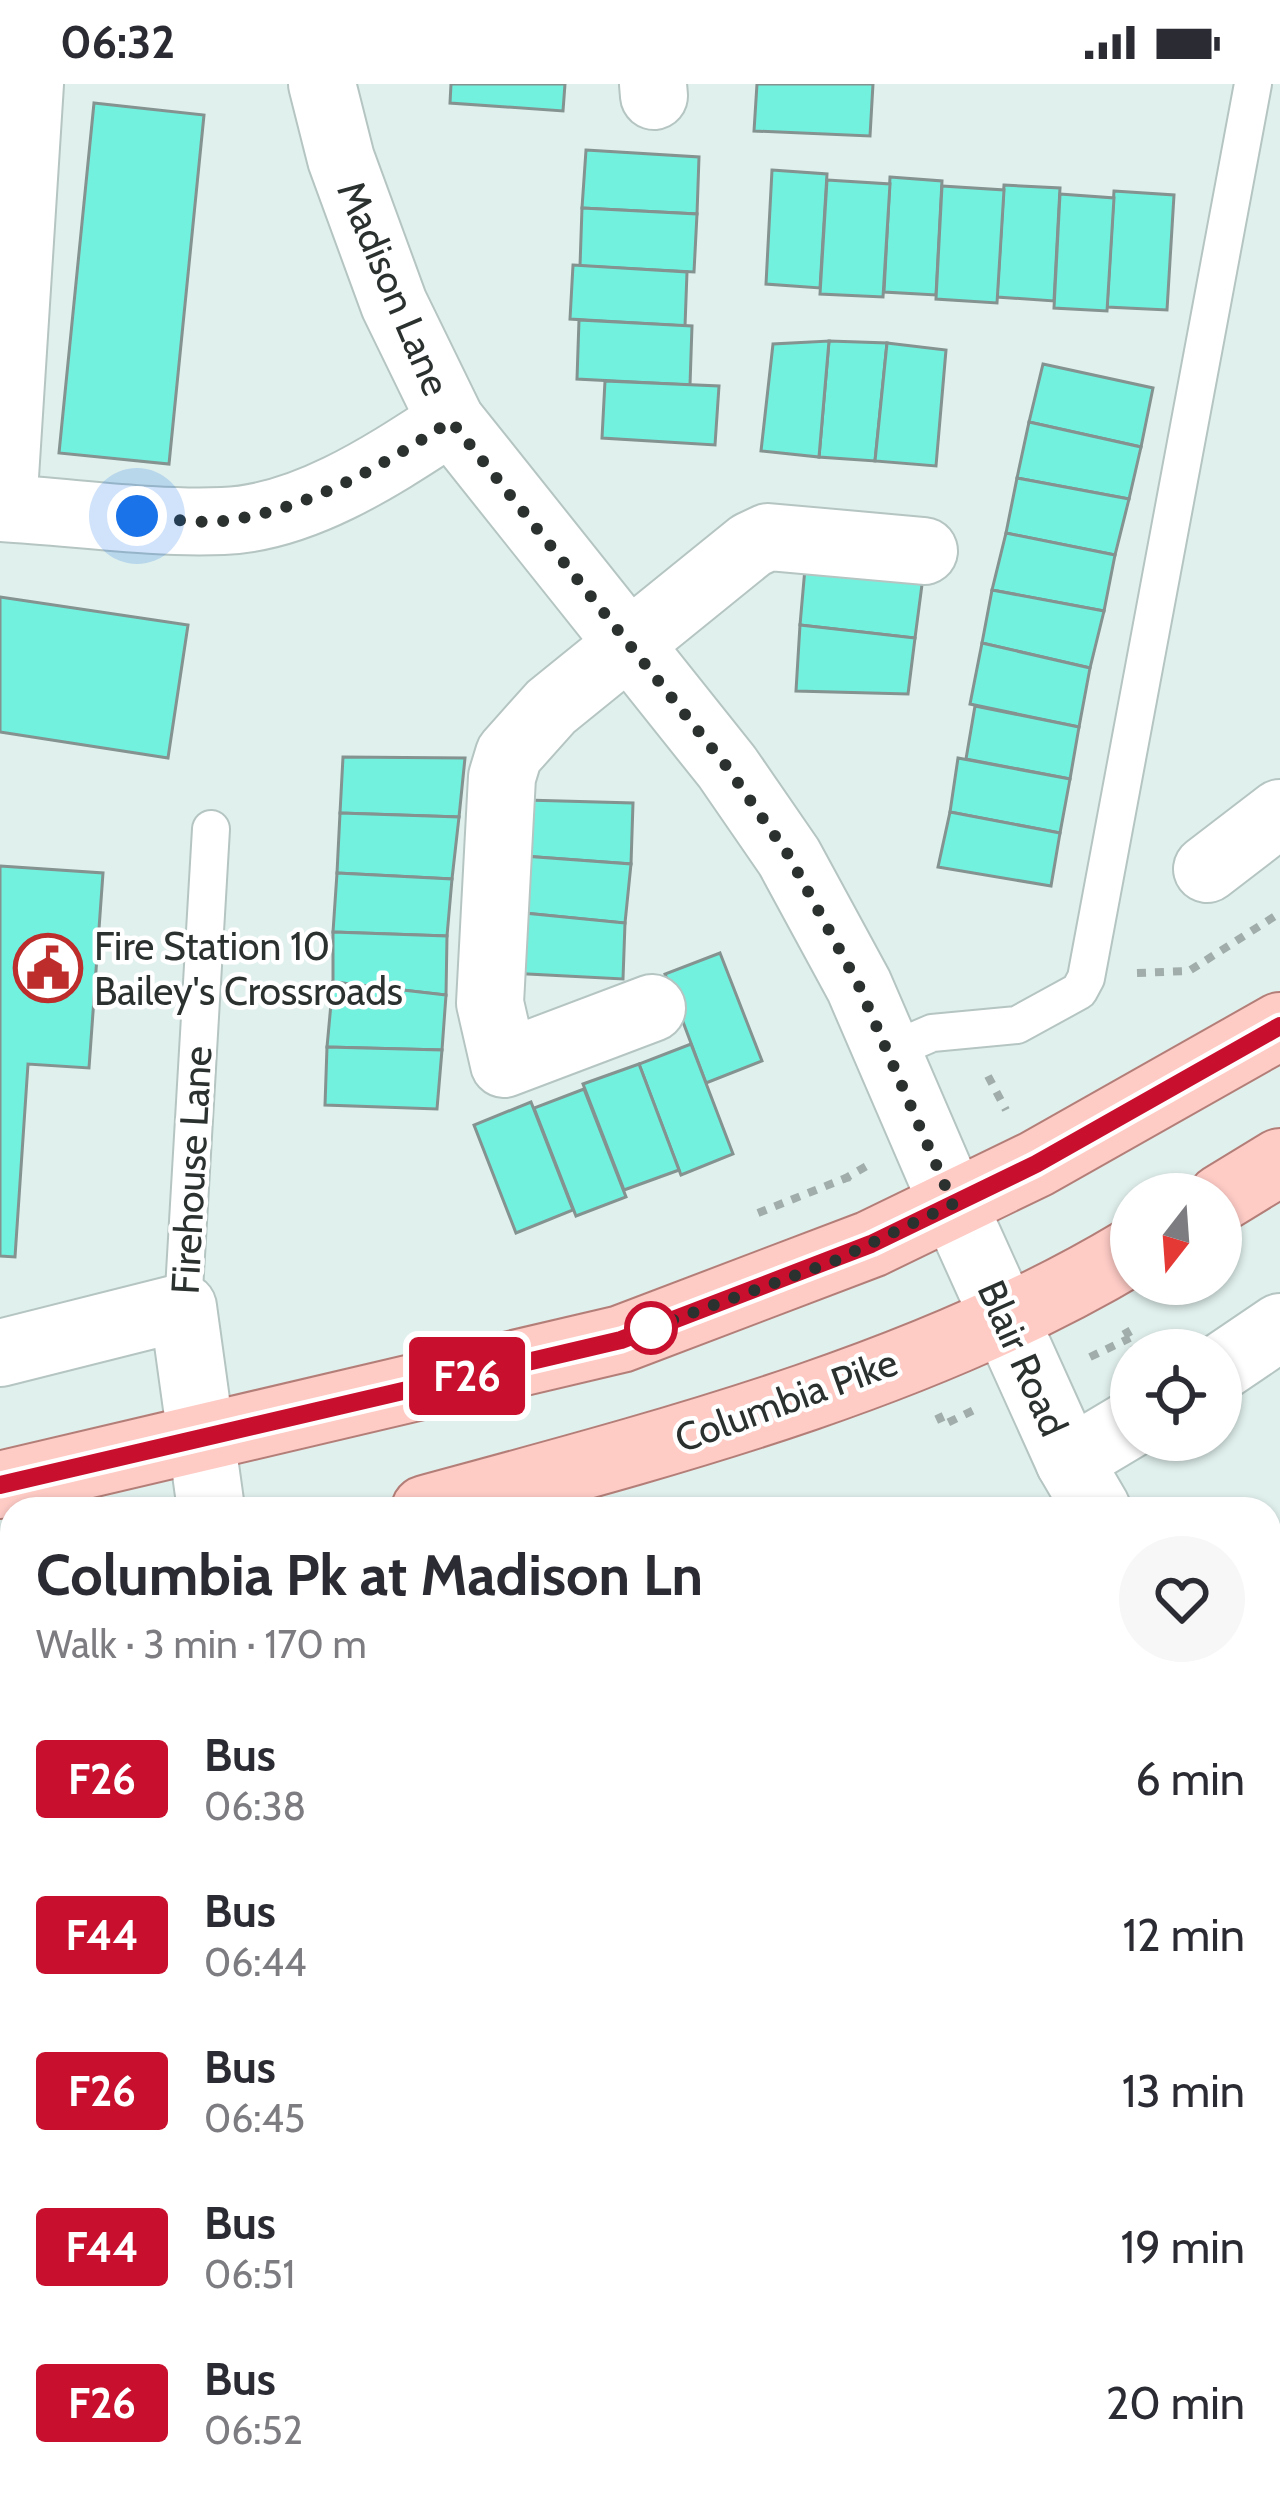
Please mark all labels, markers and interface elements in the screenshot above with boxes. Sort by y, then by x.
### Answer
text: 06:32 [60,15,175,69]
street label: Madison Lane [327,174,461,402]
your location [107,486,167,546]
place label: Fire Station 10 Bailey's Crossroads [94,922,403,1015]
public building icon: Fire Station 10 Bailey's Crossroads [13,933,83,1003]
street label: Firehouse Lane [161,1045,221,1295]
north arrow [1110,1173,1242,1305]
map controls [1110,1173,1242,1461]
street label: Blair Road [968,1273,1078,1443]
unlabelled marker [626,1303,676,1353]
button: locate [1110,1329,1242,1461]
line badge: F26 [398,1337,536,1415]
street label: Columbia Pike [668,1338,904,1462]
text: F26 [433,1350,501,1402]
button: heart [1119,1536,1245,1662]
text: Columbia Pk at Madison Ln [36,1540,703,1609]
text: Walk · 3 min · 170 m [36,1620,367,1668]
text: Bus [204,1728,276,1782]
text: 6 min [1135,1752,1245,1806]
text: F26 [68,1753,136,1805]
text: 06:38 [204,1782,306,1830]
text: Bus [204,1884,276,1938]
text: 12 min [1122,1908,1245,1962]
text: F44 [66,1909,139,1961]
text: 06:44 [204,1938,307,1986]
text: Bus [204,2040,276,2094]
text: 13 min [1122,2064,1245,2118]
text: F26 [68,2065,136,2117]
text: 06:45 [204,2094,305,2142]
text: Bus [204,2196,276,2250]
text: 19 min [1120,2220,1245,2274]
text: F44 [66,2221,139,2273]
text: 06:51 [204,2250,295,2298]
text: Bus [204,2352,276,2406]
text: 20 min [1106,2376,1245,2430]
text: F26 [68,2377,136,2429]
text: 06:52 [204,2406,303,2454]

